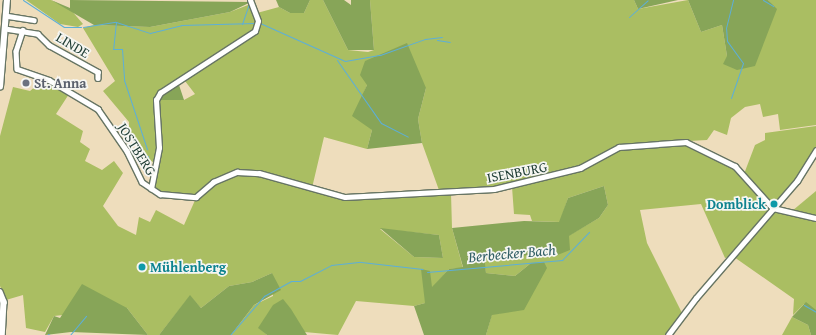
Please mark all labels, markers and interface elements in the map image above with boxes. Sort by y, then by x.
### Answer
street label: LINDE [53,29,93,61]
place label: St. Anna [34,75,86,91]
marker: St. Anna [21,78,31,88]
street label: JOSTBERG [114,120,160,178]
street label: ISENBURG [486,158,548,186]
place label: Domblick [707,196,766,212]
marker: Domblick [769,199,779,209]
water label: Berbecker Bach [468,240,556,266]
place label: Mühlenberg [150,259,226,275]
marker: Mühlenberg [137,262,147,272]

